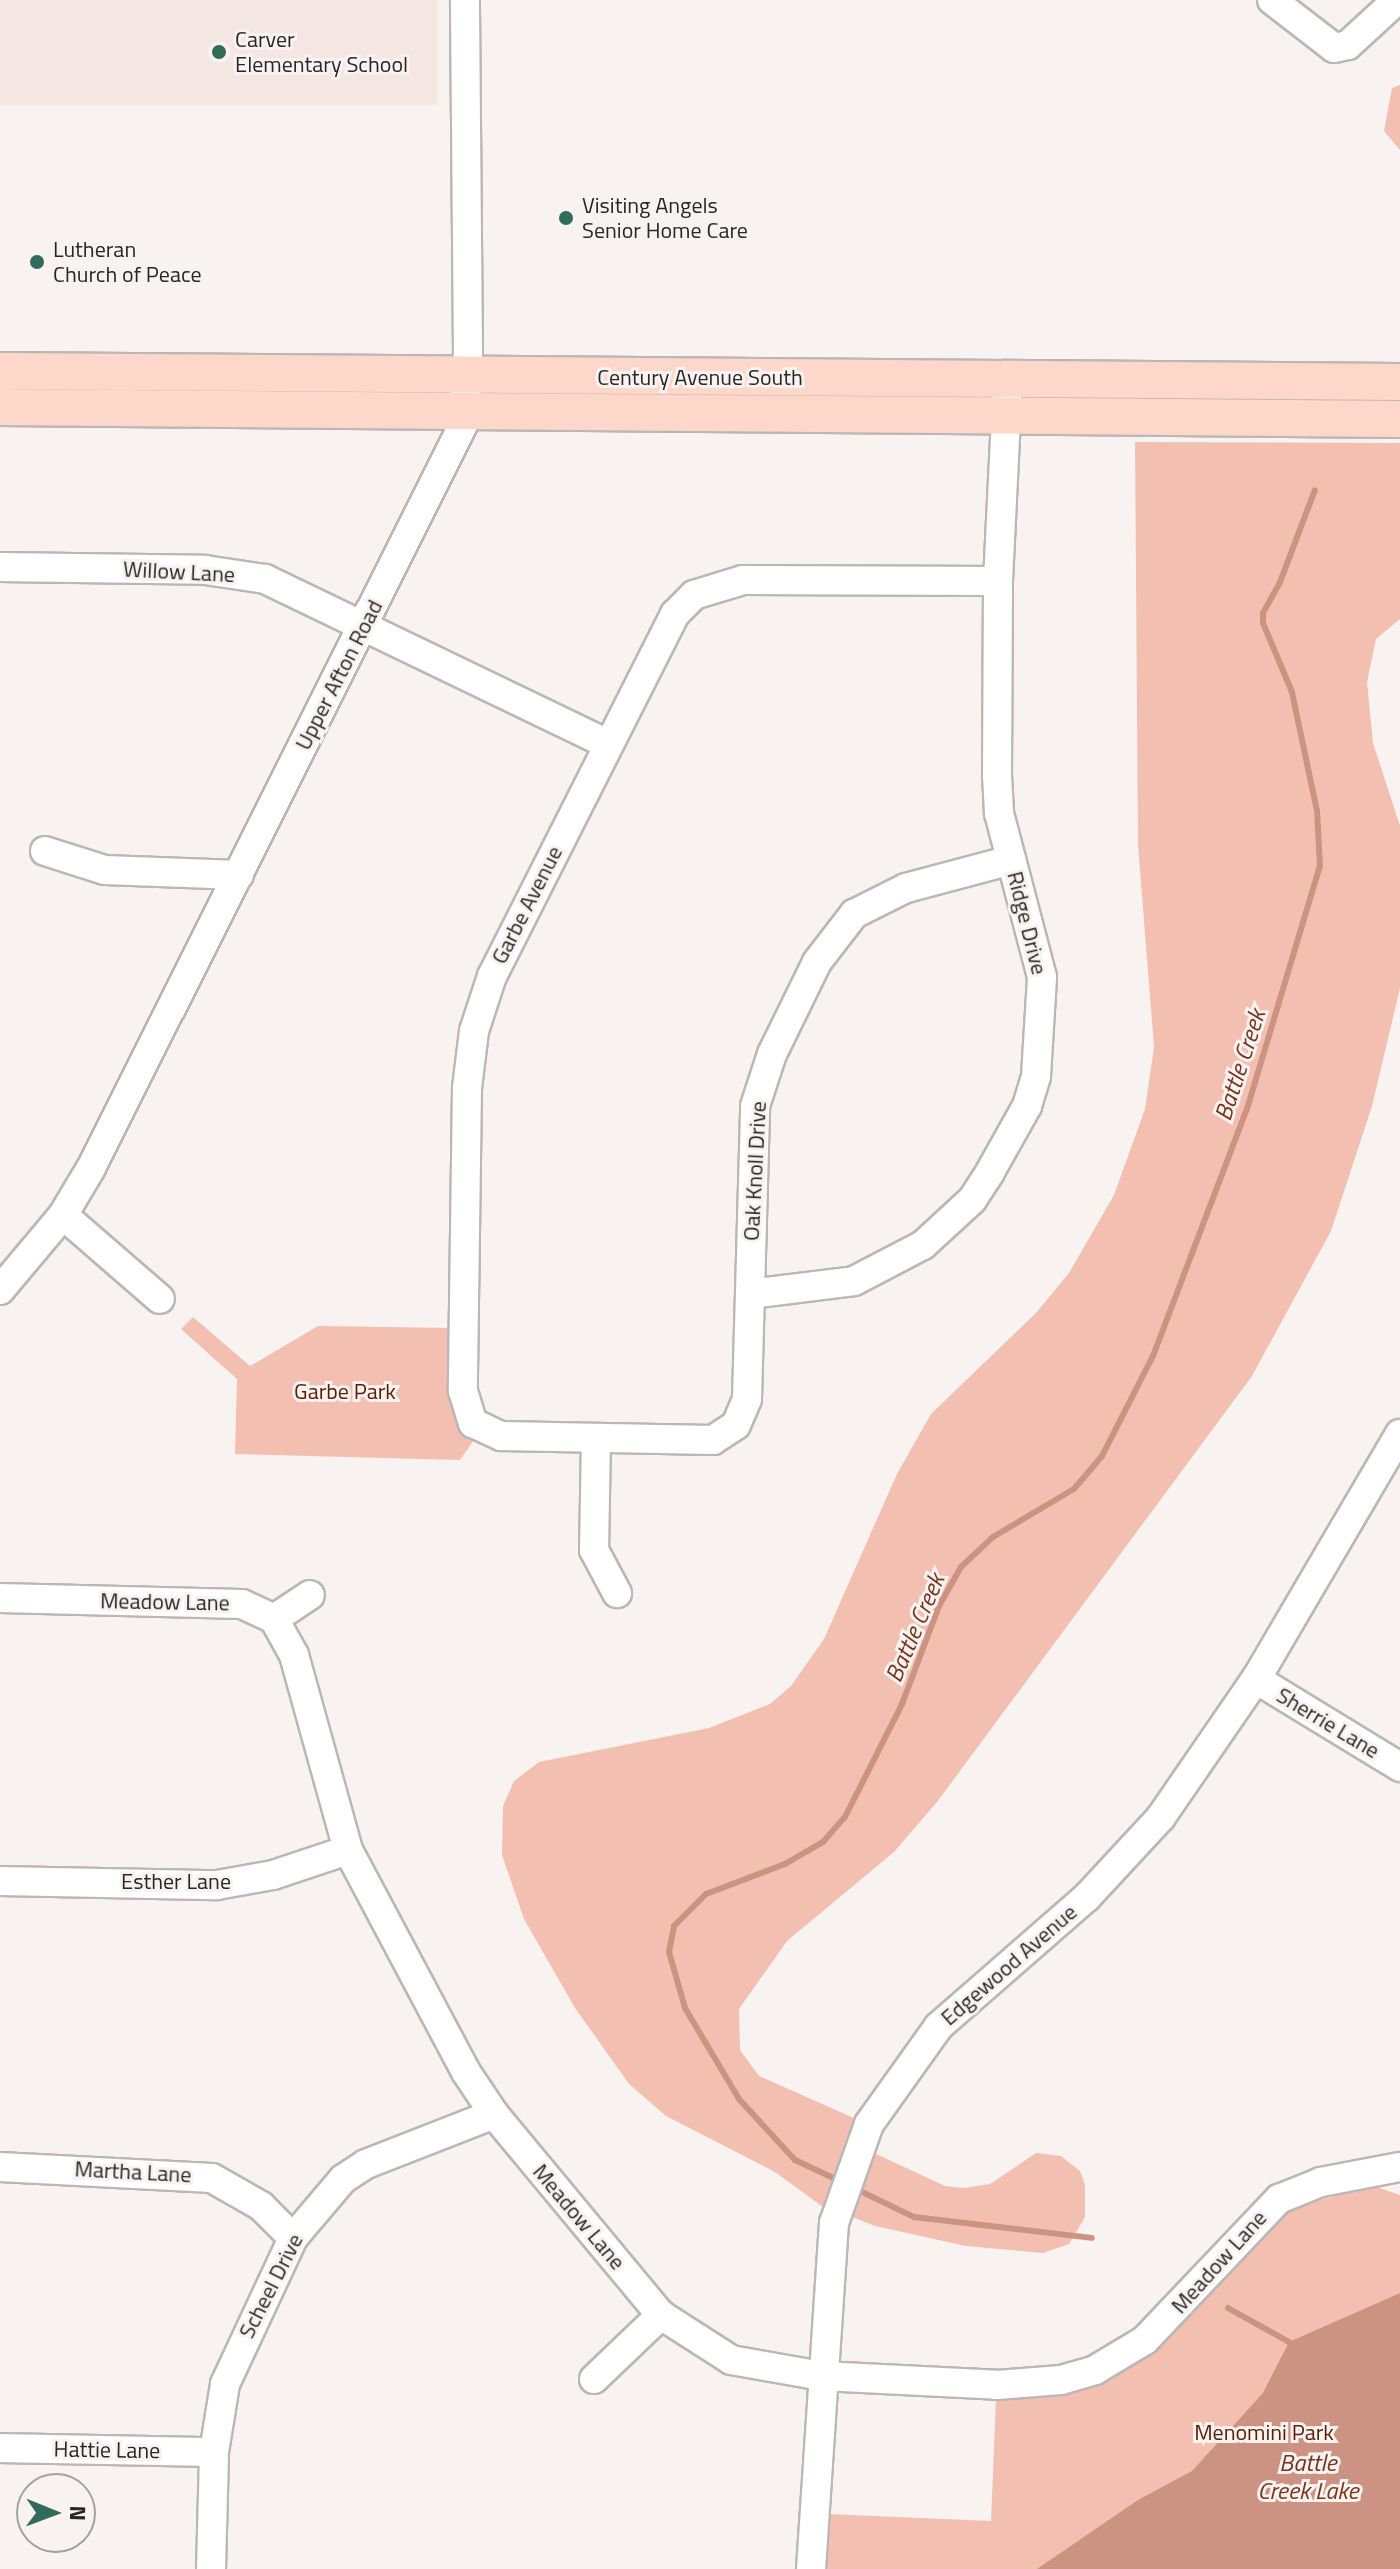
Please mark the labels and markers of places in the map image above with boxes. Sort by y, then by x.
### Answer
place label: Carver Elementary School [235,26,408,78]
marker: Carver Elementary School [210,43,228,61]
place label: Visiting Angels Senior Home Care [582,192,748,244]
marker: Visiting Angels Senior Home Care [557,209,575,227]
place label: Lutheran Church of Peace [53,236,201,288]
marker: Lutheran Church of Peace [28,253,46,271]

